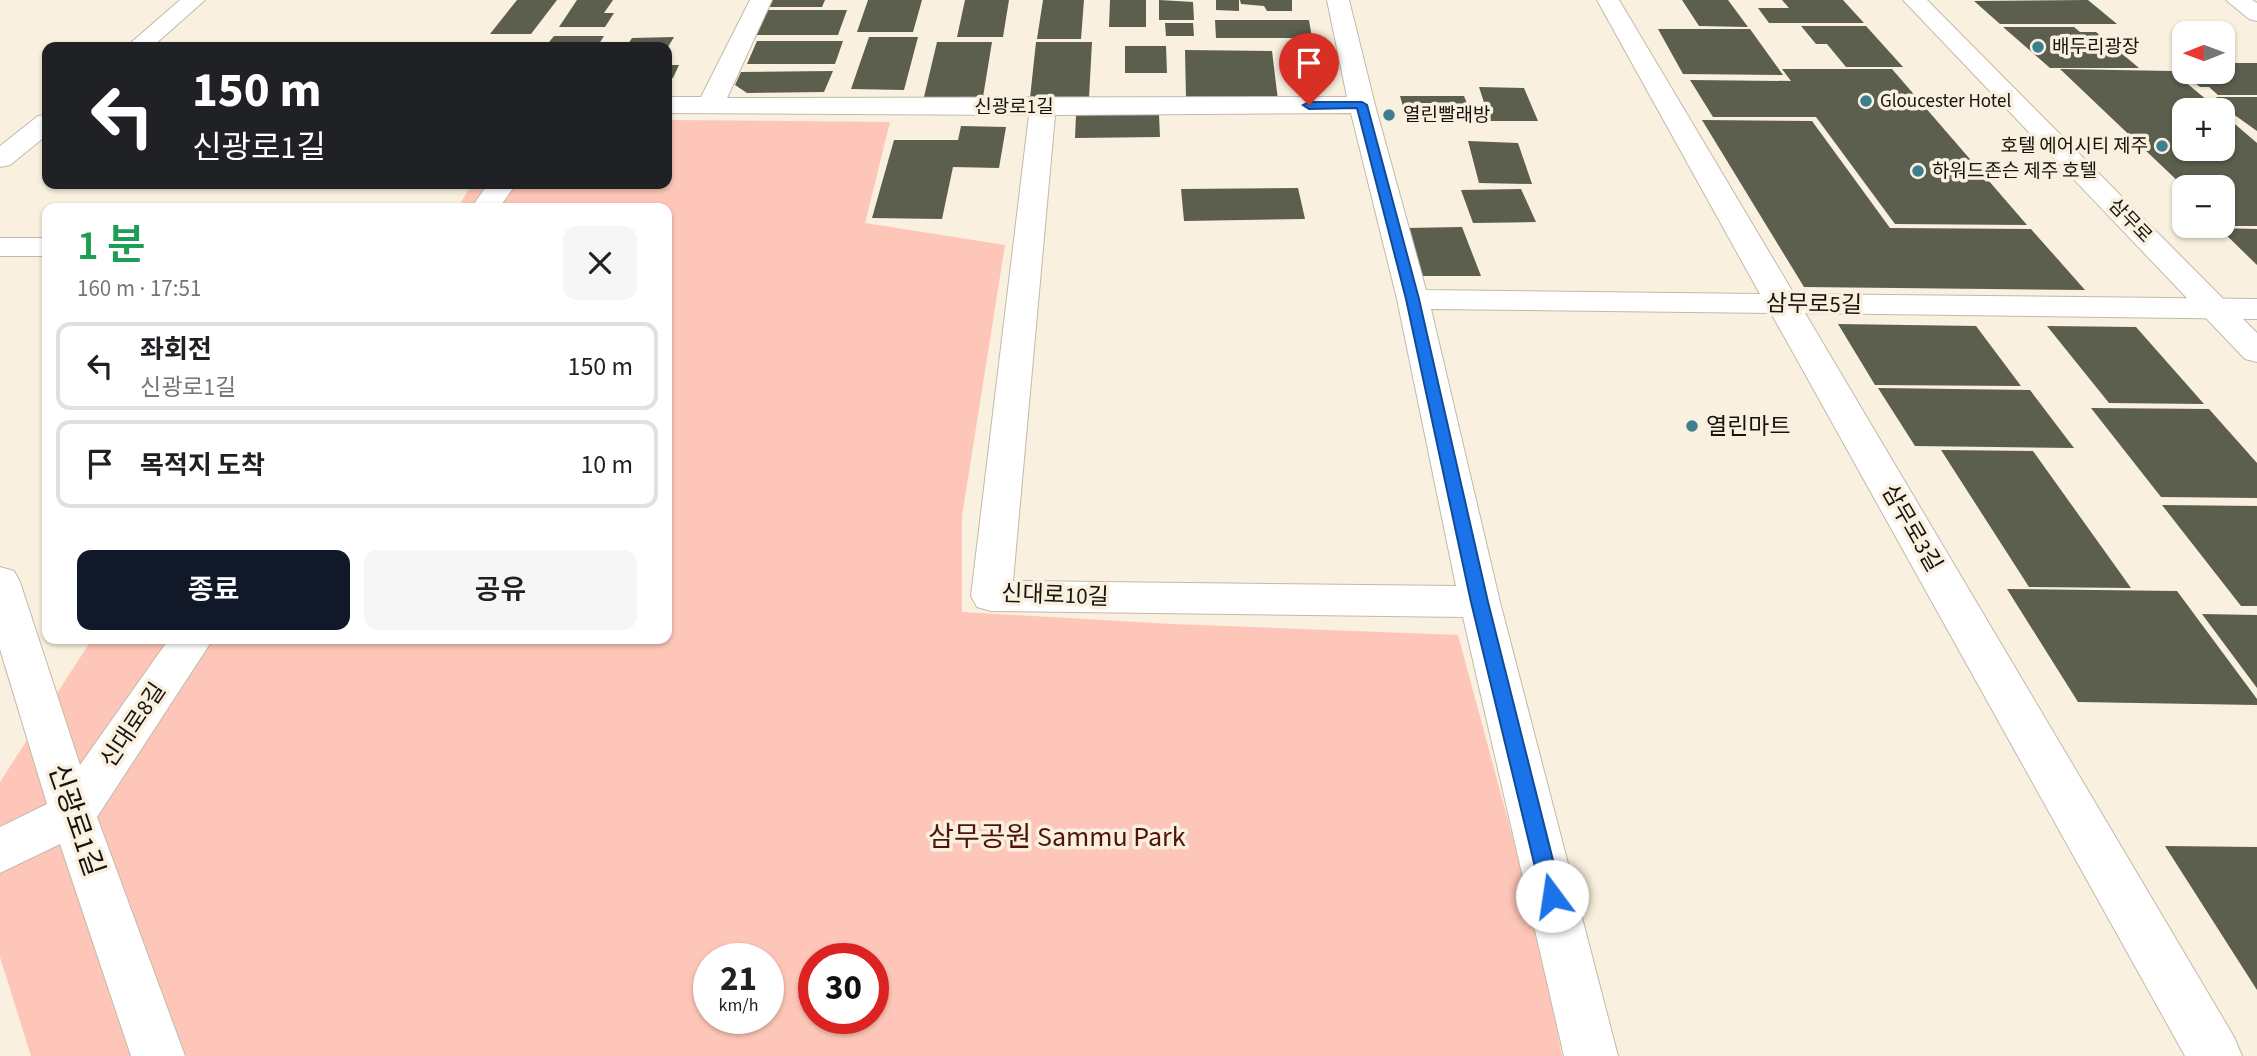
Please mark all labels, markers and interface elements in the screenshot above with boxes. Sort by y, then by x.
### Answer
north arrow [2172,21,2235,84]
map controls [2172,21,2235,238]
pin [1279,33,1339,105]
place label: 배두리광장 [2052,34,2139,61]
marker: 배두리광장 [2030,39,2046,55]
icon: arrive [1290,44,1328,82]
text: 150 m [192,56,321,126]
icon: left [77,70,168,161]
place label: Gloucester Hotel [1880,88,2011,115]
marker: Gloucester Hotel [1858,93,1874,109]
street label: 신광로1길 [974,94,1054,121]
button: + [2172,98,2235,161]
place label: 열린빨래방 [1403,102,1490,129]
marker: 열린빨래방 [1381,107,1397,123]
text: 신광로1길 [192,125,326,171]
place label: 호텔 에어시티 제주 [2001,133,2148,160]
marker: 호텔 에어시티 제주 [2154,138,2170,154]
place label: 하워드존슨 제주 호텔 [1932,158,2097,185]
marker: 하워드존슨 제주 호텔 [1910,163,1926,179]
button: − [2172,175,2235,238]
street label: 삼무로 [2102,193,2158,249]
text: 1 분 [77,216,146,276]
button: close [563,226,637,300]
text: 160 m · 17:51 [77,272,201,305]
street label: 삼무로5길 [1766,287,1862,321]
text: 좌회전 [140,331,212,368]
icon: left [81,347,119,385]
text: 150 m [567,348,633,385]
text: 신광로1길 [140,371,236,404]
place label: 열린마트 [1706,410,1791,443]
marker: 열린마트 [1684,418,1700,434]
icon: arrive [81,445,119,483]
text: 10 m [580,446,633,483]
text: 목적지 도착 [140,447,265,484]
street label: 삼무로3길 [1874,478,1950,578]
button: 종료 [77,550,350,630]
button: 공유 [364,550,637,630]
street label: 신대로10길 [1001,577,1109,613]
street label: 신대로8길 [92,676,174,774]
street label: 신광로1길 [38,758,114,882]
park label: 삼무공원 Sammu Park [928,817,1186,857]
position arrow [1515,859,1589,933]
speed limit sign: 30 [798,943,889,1034]
text: 21 [720,954,757,1004]
text: km/h [719,993,758,1018]

